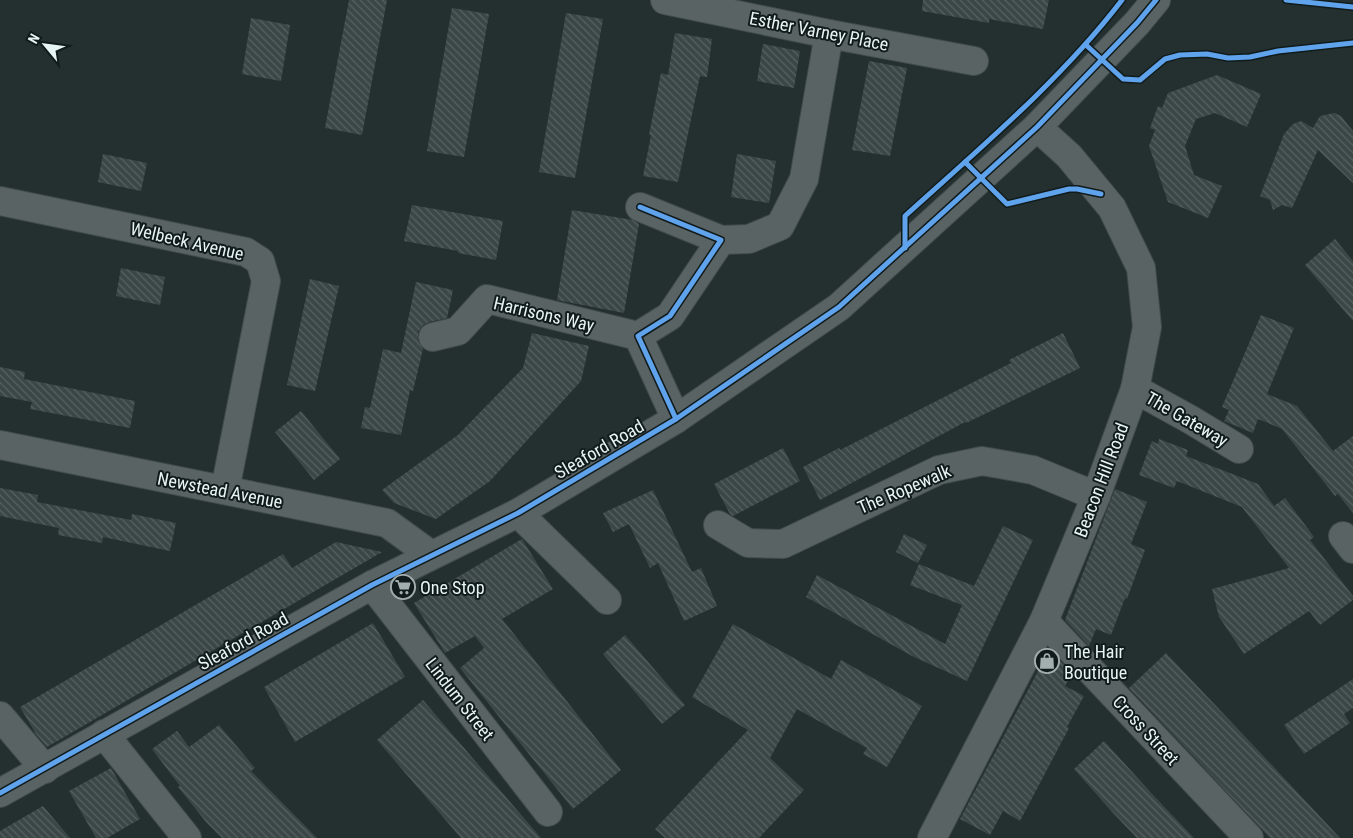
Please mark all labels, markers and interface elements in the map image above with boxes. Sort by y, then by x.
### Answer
street label: Esther Varney Place [748,7,890,55]
north arrow [20,20,70,70]
text: N [25,31,43,46]
street label: Welbeck Avenue [128,218,246,264]
street label: Harrisons Way [492,292,597,336]
street label: The Gateway [1142,387,1232,451]
street label: Sleaford Road [551,415,647,483]
street label: Beacon Hill Road [1070,420,1132,540]
street label: The Ropewalk [854,460,954,518]
street label: Newstead Avenue [156,468,284,512]
supermarket icon: One Stop [390,574,416,600]
place label: One Stop [420,577,485,598]
street label: Sleaford Road [194,608,292,674]
place label: The Hair Boutique [1064,641,1127,683]
shop icon: The Hair Boutique [1034,648,1060,674]
street label: Lindum Street [421,654,499,744]
street label: Cross Street [1109,691,1183,769]

